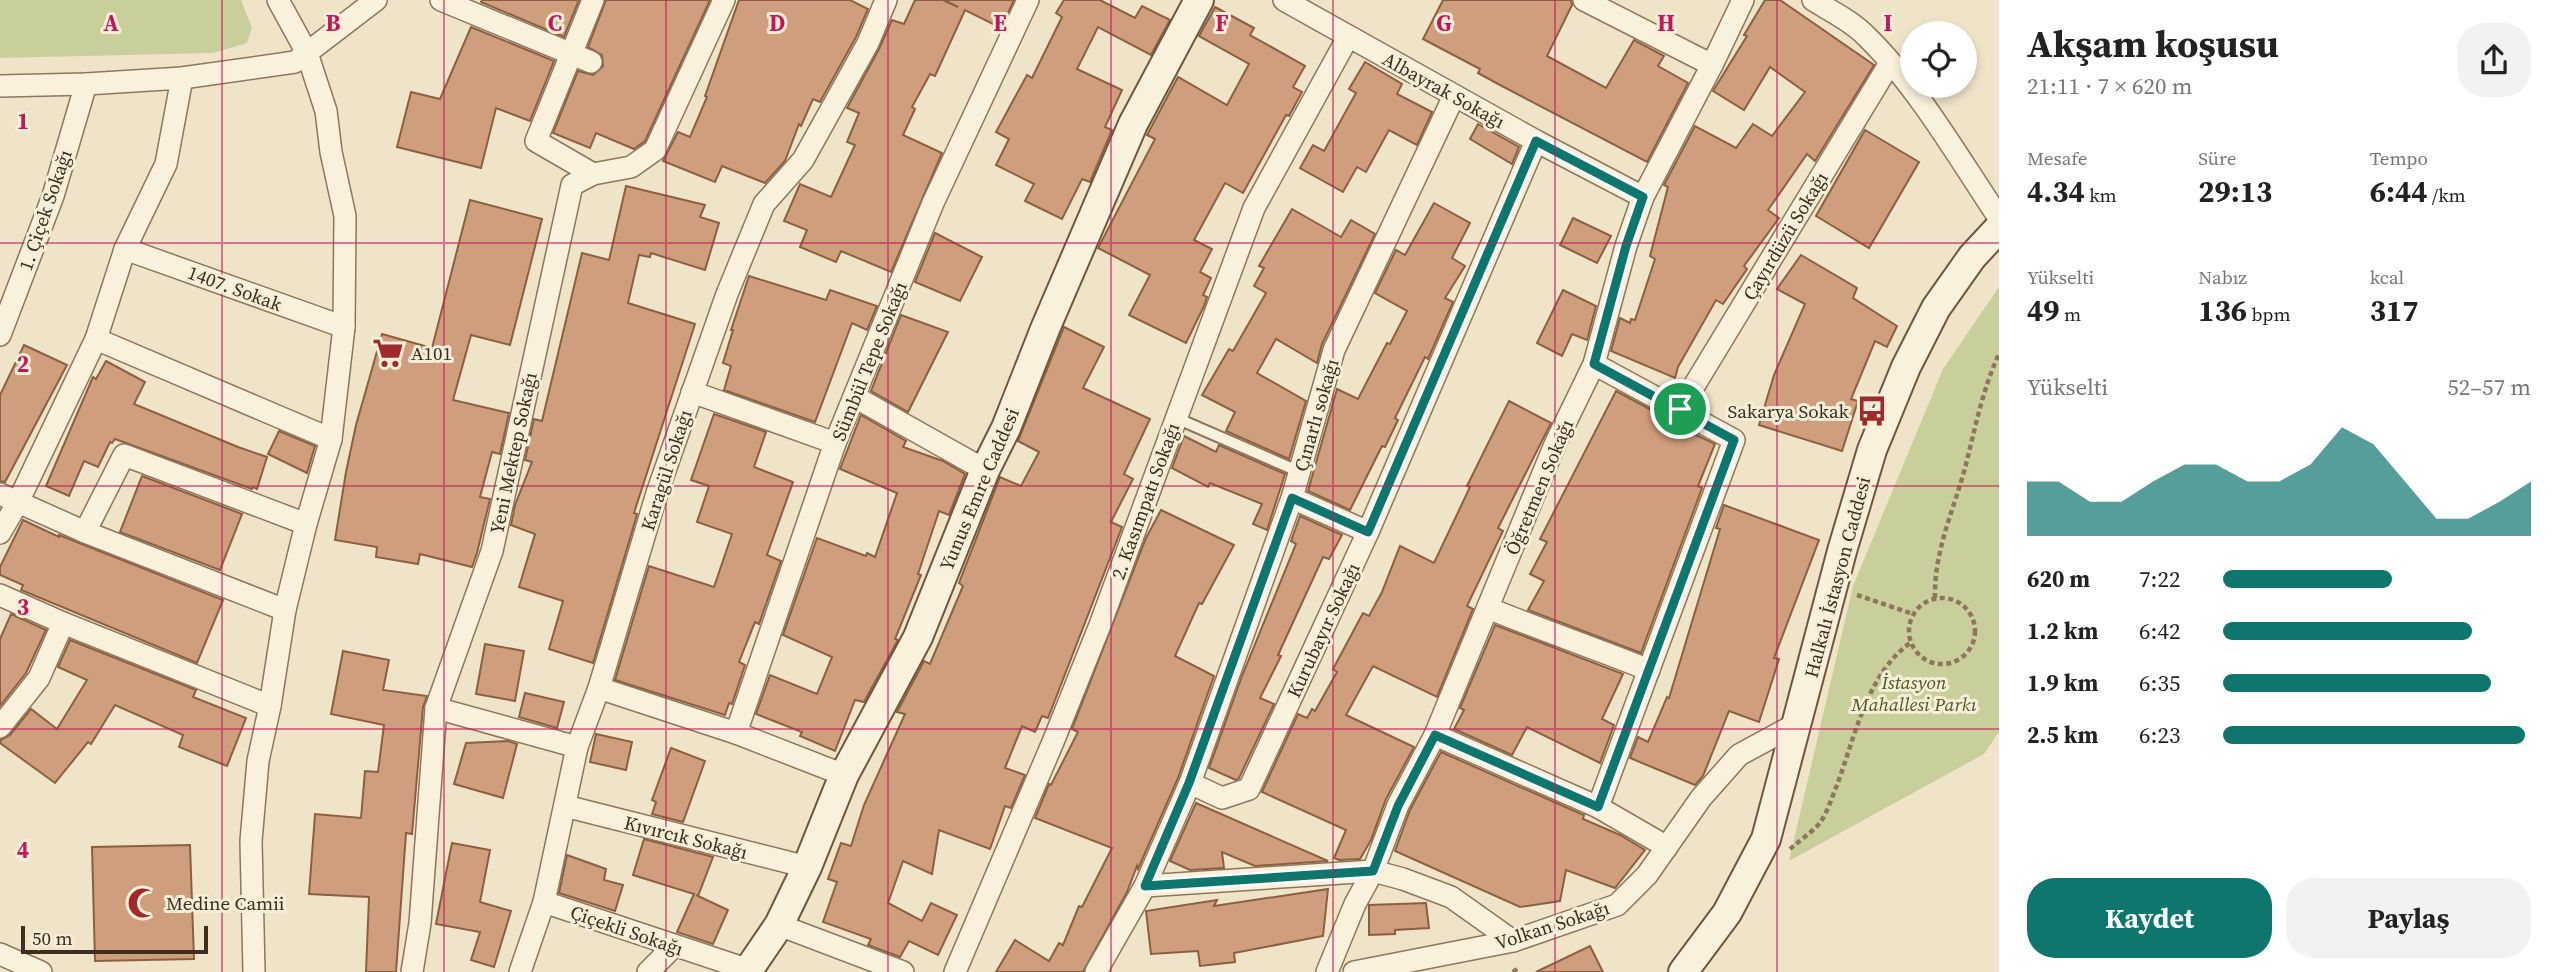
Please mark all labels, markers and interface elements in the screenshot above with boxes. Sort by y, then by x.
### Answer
text: A [103,7,119,39]
text: B [326,7,341,39]
text: C [548,7,562,39]
text: D [769,7,785,39]
text: E [993,7,1007,39]
text: F [1215,7,1229,39]
text: G [1436,7,1452,39]
text: H [1657,7,1675,39]
text: I [1884,7,1893,39]
text: Akşam koşusu [2027,18,2279,70]
map controls [1900,21,1977,98]
button: locate [1900,21,1977,98]
button: share [2457,23,2531,97]
street label: Albayrak Sokağı [1378,46,1510,135]
text: 21:11 · 7 × 620 m [2027,70,2193,102]
text: 1 [17,105,29,137]
text: Mesafe [2027,145,2088,171]
text: Süre [2198,145,2236,171]
text: Tempo [2370,145,2428,171]
street label: 1. Çiçek Sokağı [12,146,78,274]
street label: Çayırdüzü Sokağı [1736,166,1834,305]
text: 4.34 [2027,171,2085,212]
text: 29:13 [2198,171,2272,212]
text: 6:44 [2370,171,2427,212]
text: km [2085,182,2117,208]
text: /km [2427,182,2466,208]
street label: 1407. Sokak [184,259,286,317]
text: Yükselti [2027,264,2094,290]
text: Nabız [2198,264,2247,290]
text: kcal [2370,264,2404,290]
street label: Sümbül Tepe Sokağı [825,277,913,444]
text: 49 [2027,290,2060,331]
text: 136 [2198,290,2247,331]
text: 317 [2370,290,2418,331]
text: m [2060,301,2081,327]
text: bpm [2247,301,2291,327]
supermarket icon: A101 [371,336,405,370]
place label: A101 [411,340,452,366]
text: 2 [17,348,29,380]
street label: Çınarlı sokağı [1287,355,1345,474]
street label: Yeni Mektep Sokağı [483,369,543,536]
text: Yükselti [2027,371,2108,403]
text: 52–57 m [2447,371,2531,403]
pin [1650,379,1710,439]
icon: arrive [1661,390,1699,428]
bus stop icon: Sakarya Sokak [1855,394,1889,428]
place label: Sakarya Sokak [1727,398,1850,424]
street label: Yunus Emre Caddesi [933,403,1025,574]
street label: Karagül Sokağı [634,406,698,534]
street label: Öğretmen Sokağı [1499,415,1579,559]
street label: 2. Kasımpatı Sokağı [1105,419,1186,583]
street label: Halkalı İstasyon Caddesi [1798,473,1876,680]
street label: Kurubayır Sokağı [1280,558,1366,702]
text: 620 m [2027,563,2090,595]
text: 7:22 [2139,563,2180,595]
text: 3 [17,591,29,623]
text: 1.2 km [2027,615,2098,647]
text: 6:42 [2139,615,2180,647]
text: 1.9 km [2027,667,2098,699]
text: 6:35 [2139,667,2180,699]
park label: İstasyon Mahallesi Parkı [1850,669,1977,717]
text: 2.5 km [2027,719,2098,751]
text: 6:23 [2139,719,2180,751]
street label: Kıvırcık Sokağı [622,809,751,865]
text: 4 [17,834,29,866]
button: Kaydet [2027,878,2272,958]
button: Paylaş [2286,878,2531,958]
mosque icon: Medine Camii [126,886,160,920]
place label: Medine Camii [166,890,285,916]
street label: Volkan Sokağı [1492,894,1613,956]
street label: Çiçekli Sokağı [567,899,687,962]
scale bar [21,923,208,955]
text: 50 m [32,925,73,951]

